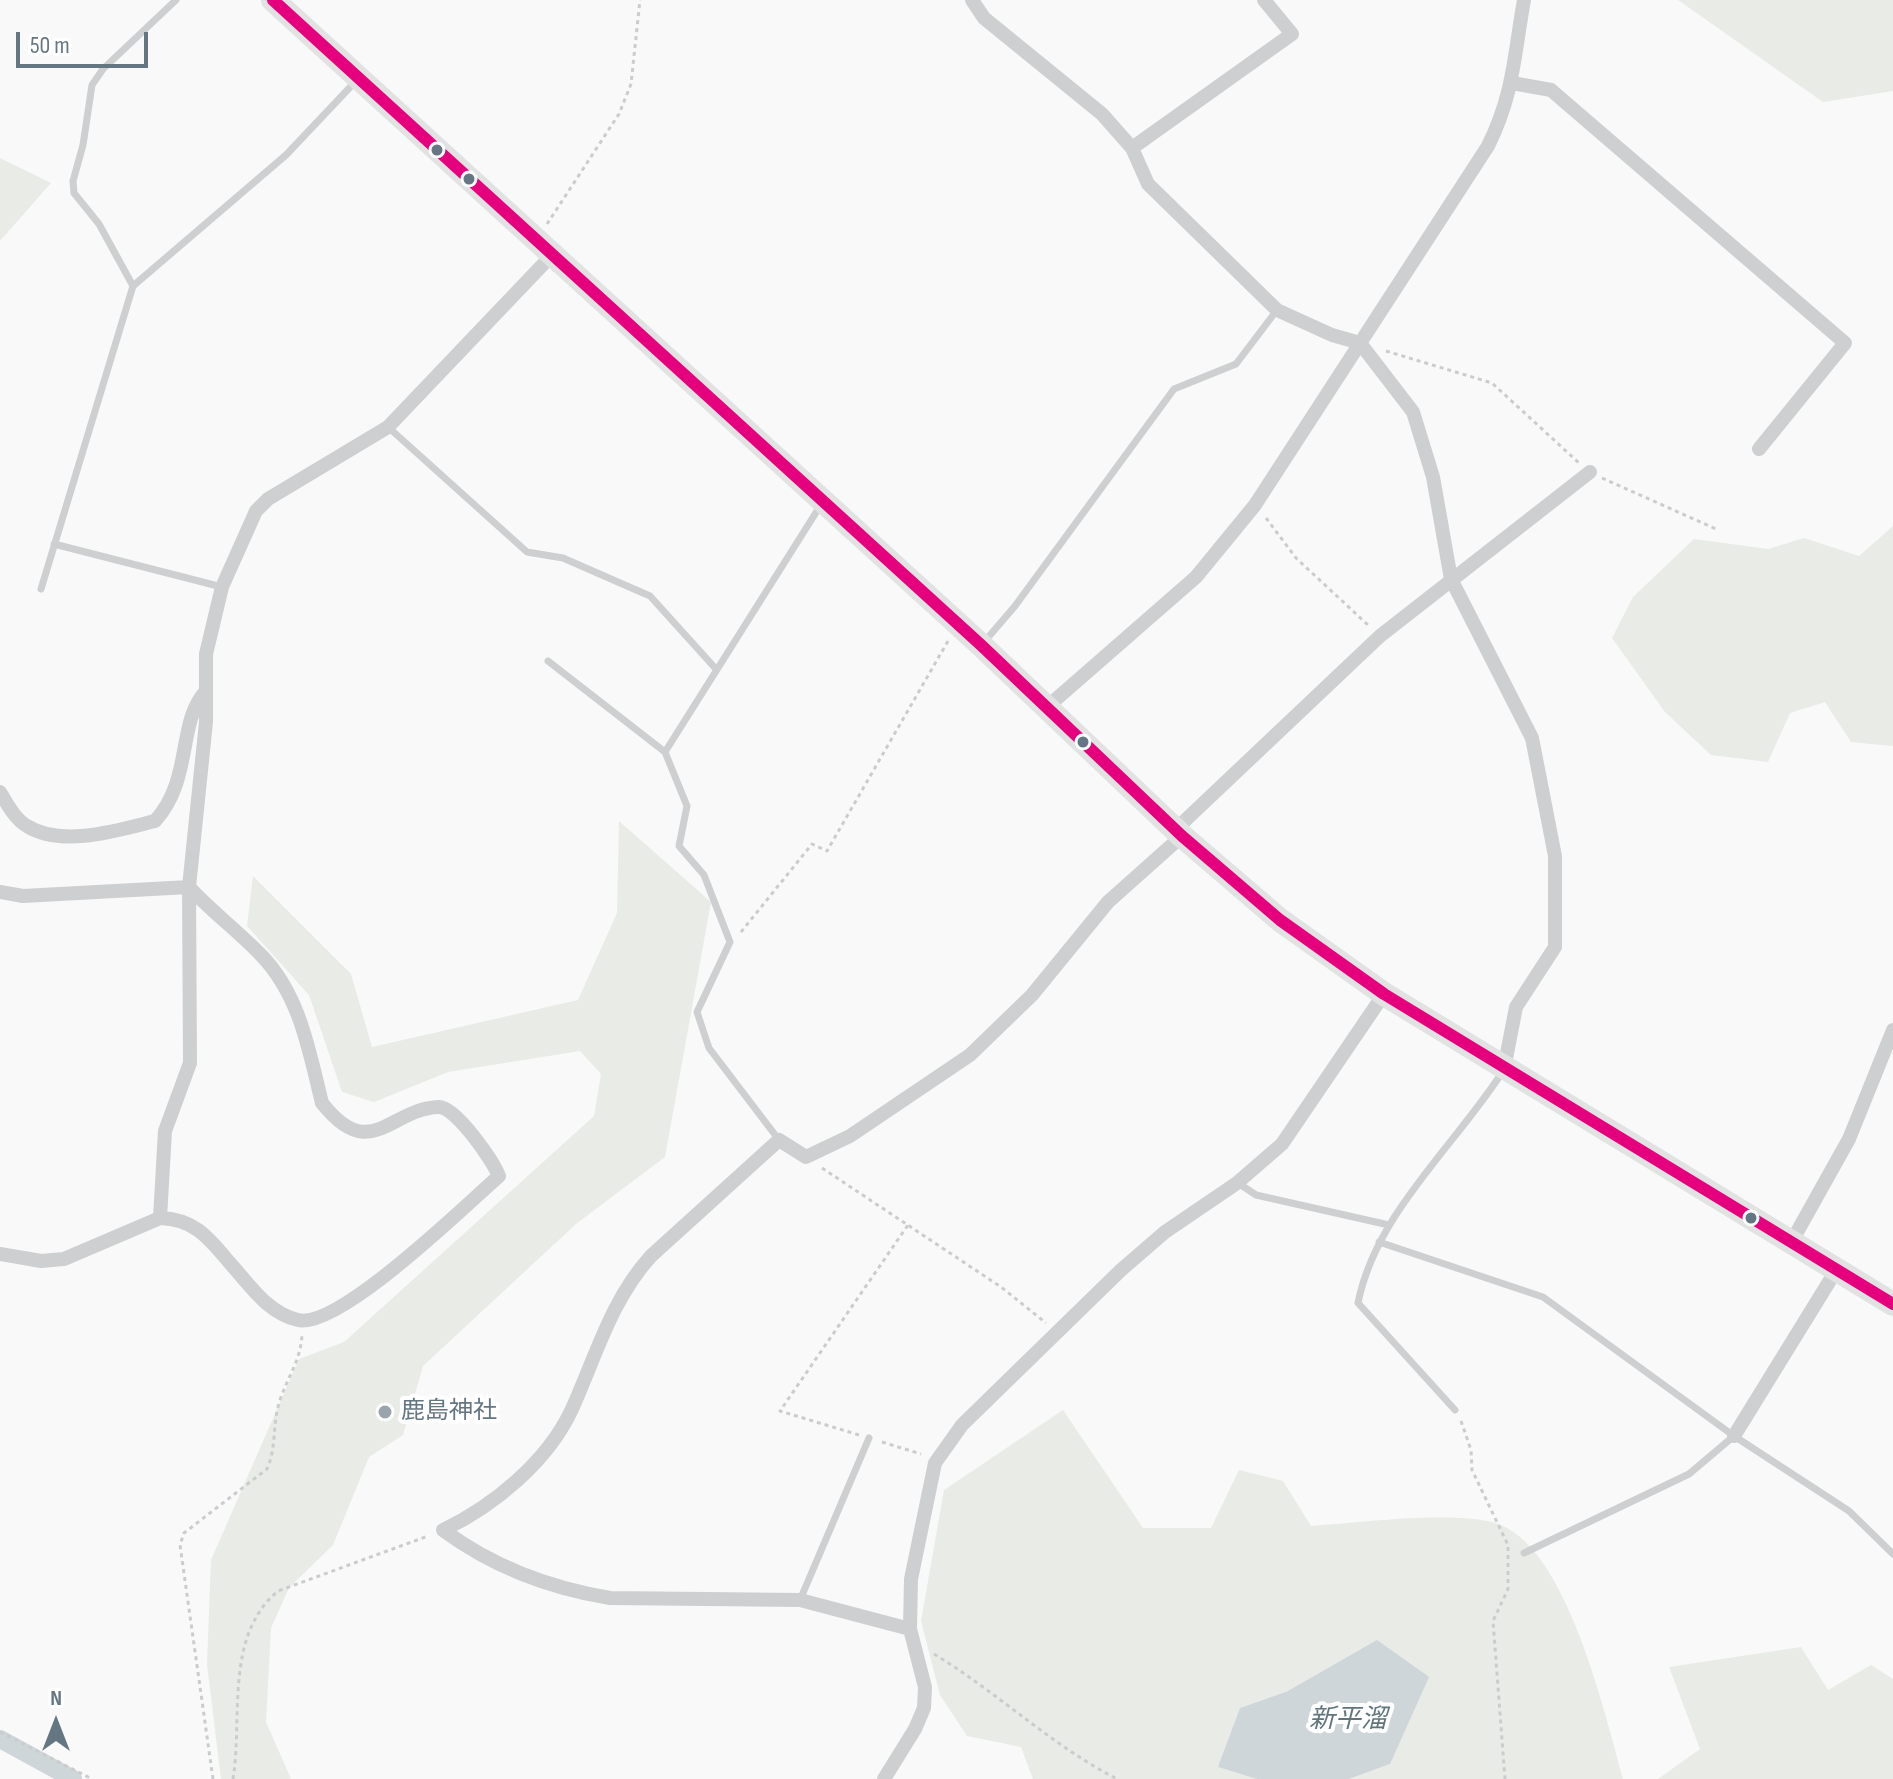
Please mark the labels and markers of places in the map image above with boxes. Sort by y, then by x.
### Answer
unlabelled marker [429,142,445,158]
unlabelled marker [461,171,477,187]
unlabelled marker [1075,734,1091,750]
unlabelled marker [1743,1210,1759,1226]
place label: 鹿島神社 [401,1398,497,1426]
marker: 鹿島神社 [376,1403,394,1421]

